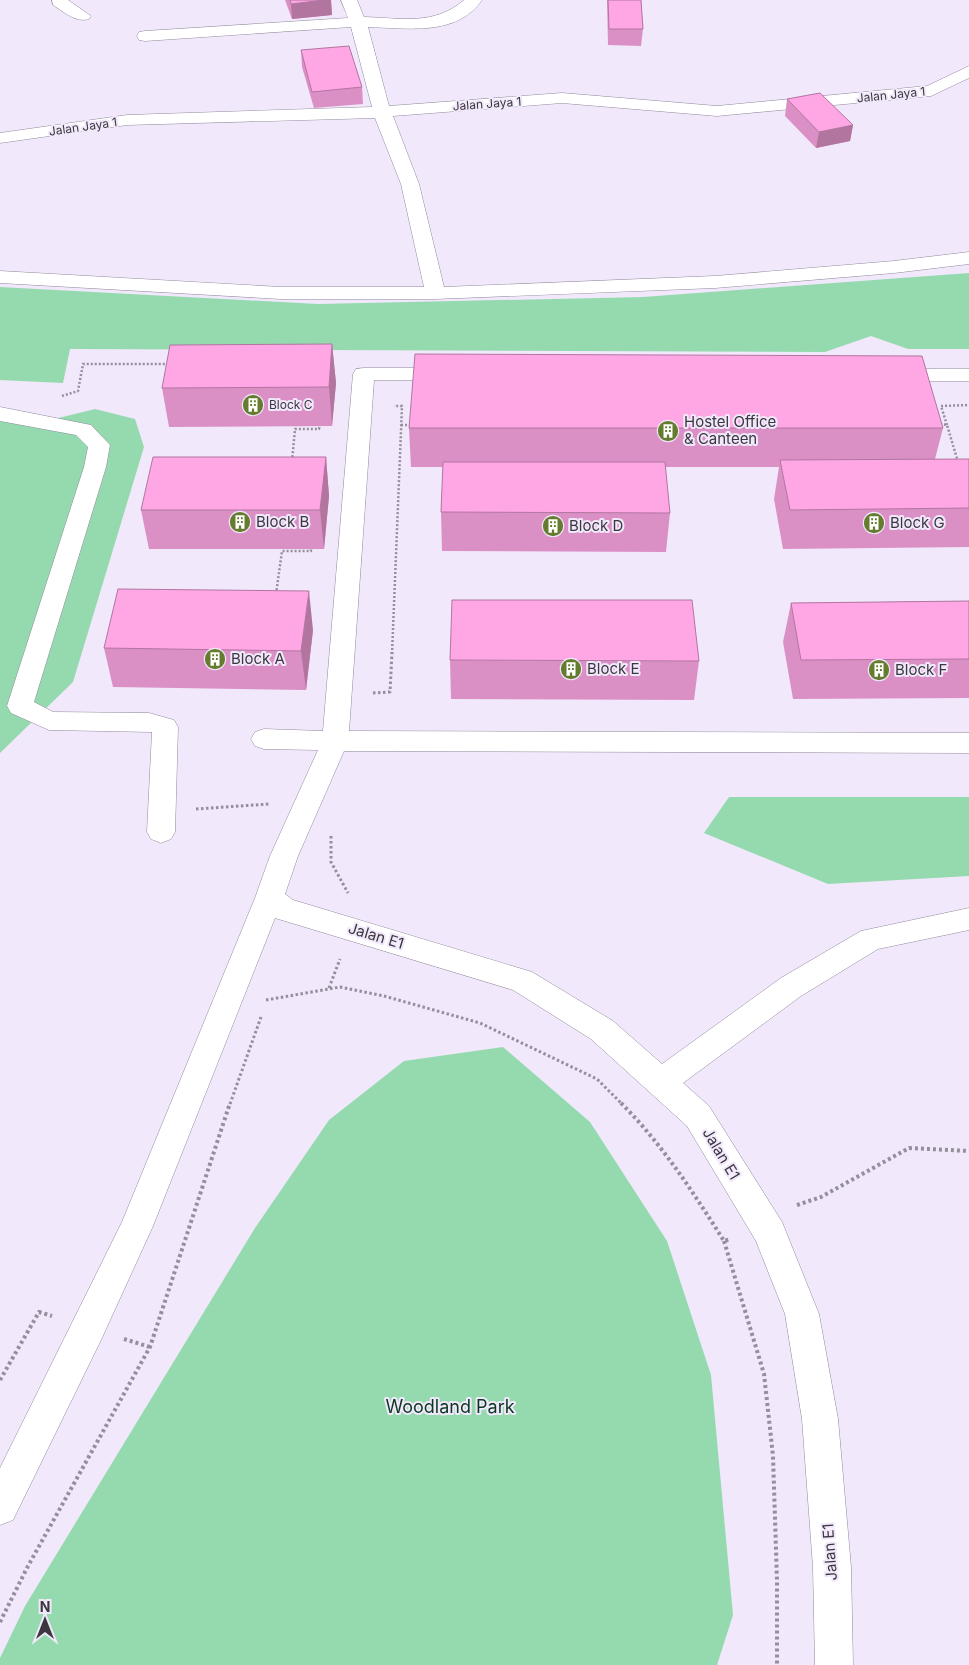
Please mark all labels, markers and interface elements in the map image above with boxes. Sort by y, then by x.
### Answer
street label: Jalan Jaya 1 [856,83,926,106]
street label: Jalan Jaya 1 [452,94,522,113]
street label: Jalan Jaya 1 [48,114,118,139]
building icon: Block C [241,393,265,417]
place label: Block C [269,397,313,412]
place label: Hostel Office & Canteen [684,412,776,448]
building icon: Hostel Office & Canteen [656,419,680,443]
building icon: Block B [228,510,252,534]
building icon: Block G [862,511,886,535]
place label: Block B [256,512,309,531]
place label: Block G [890,513,945,532]
building icon: Block D [541,514,565,538]
place label: Block D [569,516,623,535]
building icon: Block A [203,647,227,671]
place label: Block A [231,649,285,668]
building icon: Block E [559,657,583,681]
building icon: Block F [867,658,891,682]
place label: Block E [587,659,639,678]
place label: Block F [895,660,947,679]
street label: Jalan E1 [346,918,406,953]
street label: Jalan E1 [699,1124,744,1183]
park label: Woodland Park [385,1396,515,1417]
street label: Jalan E1 [818,1523,841,1581]
north arrow [20,1595,70,1645]
text: N [40,1598,50,1615]

